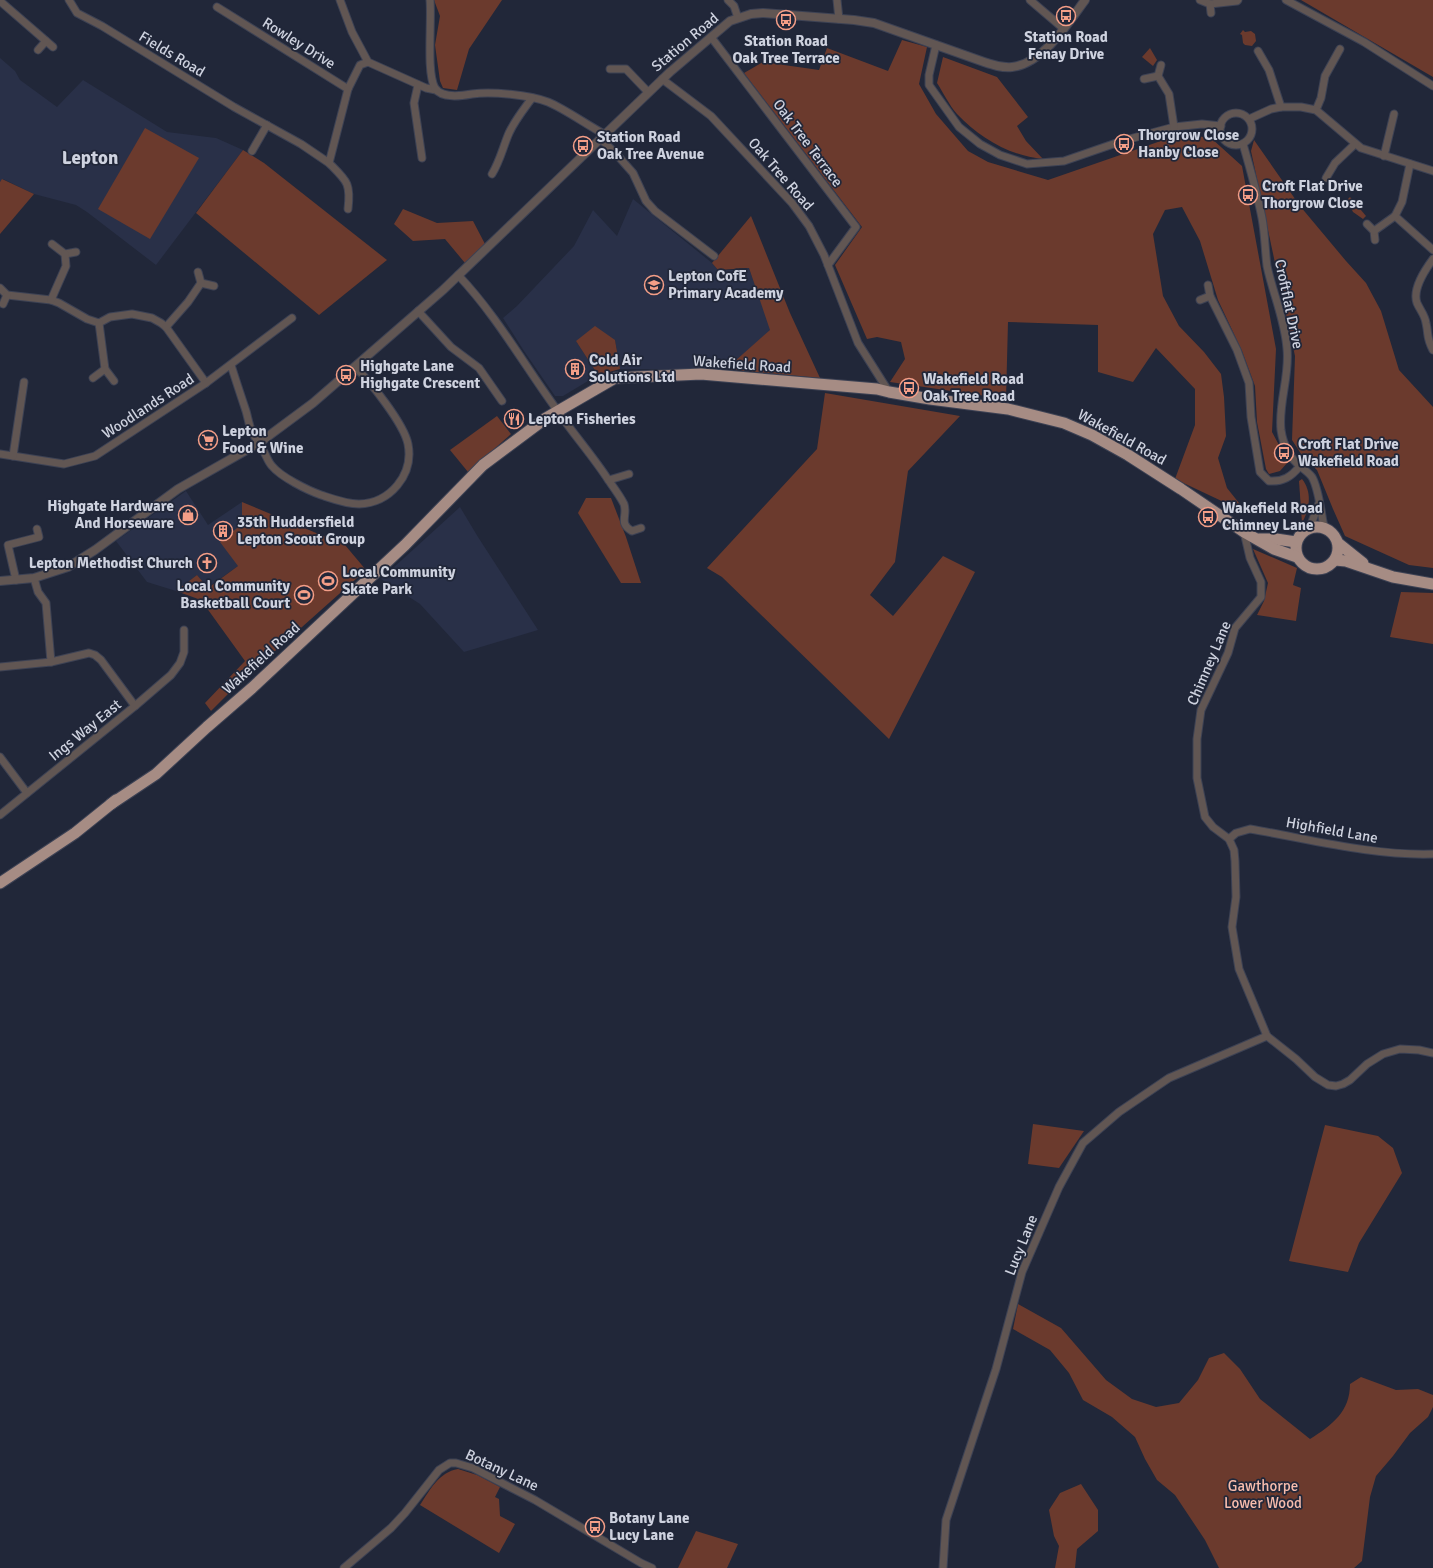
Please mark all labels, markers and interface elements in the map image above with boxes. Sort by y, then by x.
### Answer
bus stop icon: Station Road Fenay Drive [1055,5,1077,27]
street label: Station Road [648,9,722,75]
bus stop icon: Station Road Oak Tree Terrace [775,9,797,31]
street label: Rowley Drive [259,13,339,73]
street label: Fields Road [136,27,208,81]
place label: Station Road Fenay Drive [1024,28,1108,63]
place label: Station Road Oak Tree Terrace [732,32,840,67]
street label: Oak Tree Terrace [769,96,847,190]
place label: Thorgrow Close Hanby Close [1138,126,1239,161]
place label: Station Road Oak Tree Avenue [597,128,704,163]
bus stop icon: Thorgrow Close Hanby Close [1113,133,1135,155]
street label: Oak Tree Road [745,134,817,214]
bus stop icon: Station Road Oak Tree Avenue [572,135,594,157]
district label: Lepton [62,146,118,170]
place label: Croft Flat Drive Thorgrow Close [1262,177,1363,212]
bus stop icon: Croft Flat Drive Thorgrow Close [1237,184,1259,206]
street label: Croftflat Drive [1271,258,1307,350]
place label: Lepton CofE Primary Academy [668,267,784,302]
school or university icon: Lepton CofE Primary Academy [643,274,665,296]
place label: Cold Air Solutions Ltd [589,351,675,386]
street label: Wakefield Road [692,352,792,376]
place label: Highgate Lane Highgate Crescent [360,357,481,392]
building icon: Cold Air Solutions Ltd [564,358,586,380]
bus stop icon: Highgate Lane Highgate Crescent [335,364,357,386]
street label: Woodlands Road [99,370,197,442]
place label: Wakefield Road Oak Tree Road [923,370,1024,405]
bus stop icon: Wakefield Road Oak Tree Road [898,377,920,399]
street label: Wakefield Road [1075,405,1169,469]
restaurant icon: Lepton Fisheries [503,408,525,430]
place label: Lepton Fisheries [528,410,636,428]
place label: Lepton Food & Wine [222,422,303,457]
supermarket icon: Lepton Food & Wine [197,429,219,451]
place label: Croft Flat Drive Wakefield Road [1298,435,1399,470]
bus stop icon: Croft Flat Drive Wakefield Road [1273,442,1295,464]
place label: Highgate Hardware And Horseware [47,497,174,532]
place label: Wakefield Road Chimney Lane [1222,499,1323,534]
shop icon: Highgate Hardware And Horseware [177,504,199,526]
bus stop icon: Wakefield Road Chimney Lane [1197,506,1219,528]
place label: 35th Huddersfield Lepton Scout Group [237,513,365,548]
building icon: 35th Huddersfield Lepton Scout Group [212,520,234,542]
church icon: Lepton Methodist Church [196,552,218,574]
place label: Lepton Methodist Church [29,554,193,572]
place label: Local Community Skate Park [342,563,456,598]
sports icon: Local Community Skate Park [317,570,339,592]
place label: Local Community Basketball Court [176,577,291,612]
sports icon: Local Community Basketball Court [293,584,315,606]
street label: Wakefield Road [218,618,304,698]
street label: Chimney Lane [1183,618,1235,708]
street label: Ings Way East [45,695,125,765]
street label: Highfield Lane [1285,813,1379,847]
street label: Lucy Lane [1001,1212,1041,1278]
street label: Botany Lane [462,1445,542,1495]
park label: Gawthorpe Lower Wood [1224,1477,1302,1512]
place label: Botany Lane Lucy Lane [609,1509,689,1544]
bus stop icon: Botany Lane Lucy Lane [584,1516,606,1538]

